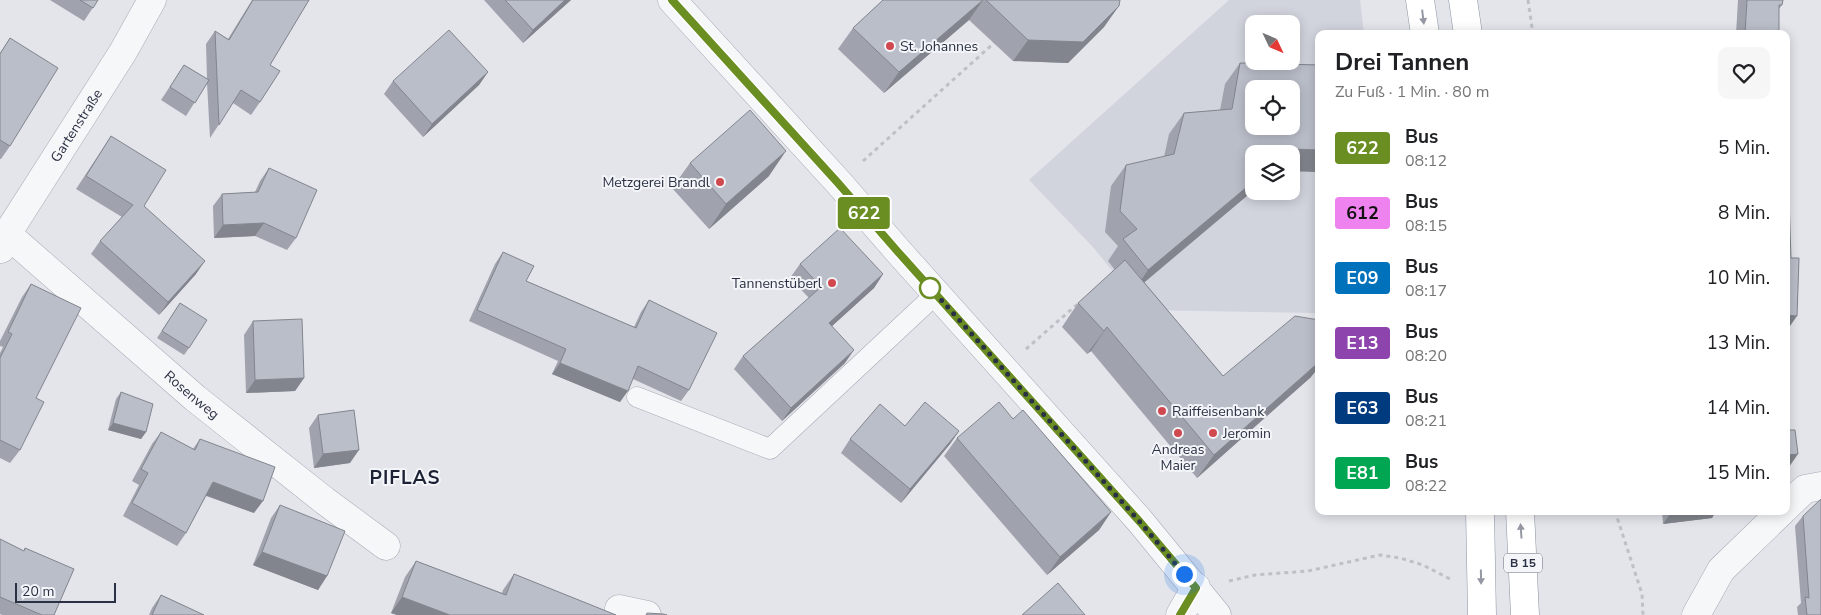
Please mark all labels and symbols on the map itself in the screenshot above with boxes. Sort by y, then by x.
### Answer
one-way arrow [1419,9,1427,25]
north arrow [1245,15,1300,70]
place label: St. Johannes [900,37,979,56]
marker: St. Johannes [884,40,896,52]
street label: Gartenstraße [46,85,107,166]
place label: Metzgerei Brandl [602,173,711,192]
marker: Metzgerei Brandl [714,176,726,188]
line badge: 622 [835,197,893,229]
place label: Tannenstüberl [732,274,823,293]
marker: Tannenstüberl [826,277,838,289]
unlabelled marker [919,277,941,299]
street label: Rosenweg [160,366,223,423]
place label: Raiffeisenbank [1172,402,1265,421]
marker: Raiffeisenbank [1156,405,1168,417]
place label: Jeromin [1222,424,1271,443]
marker: Andreas Maier [1172,427,1184,439]
marker: Jeromin [1207,427,1219,439]
place label: Andreas Maier [1152,440,1205,475]
district label: PIFLAS [370,465,440,491]
one-way arrow [1517,523,1525,539]
road number: B 15 [1504,554,1542,572]
your location [1172,562,1197,587]
one-way arrow [1478,570,1486,586]
scale bar [15,580,116,603]

